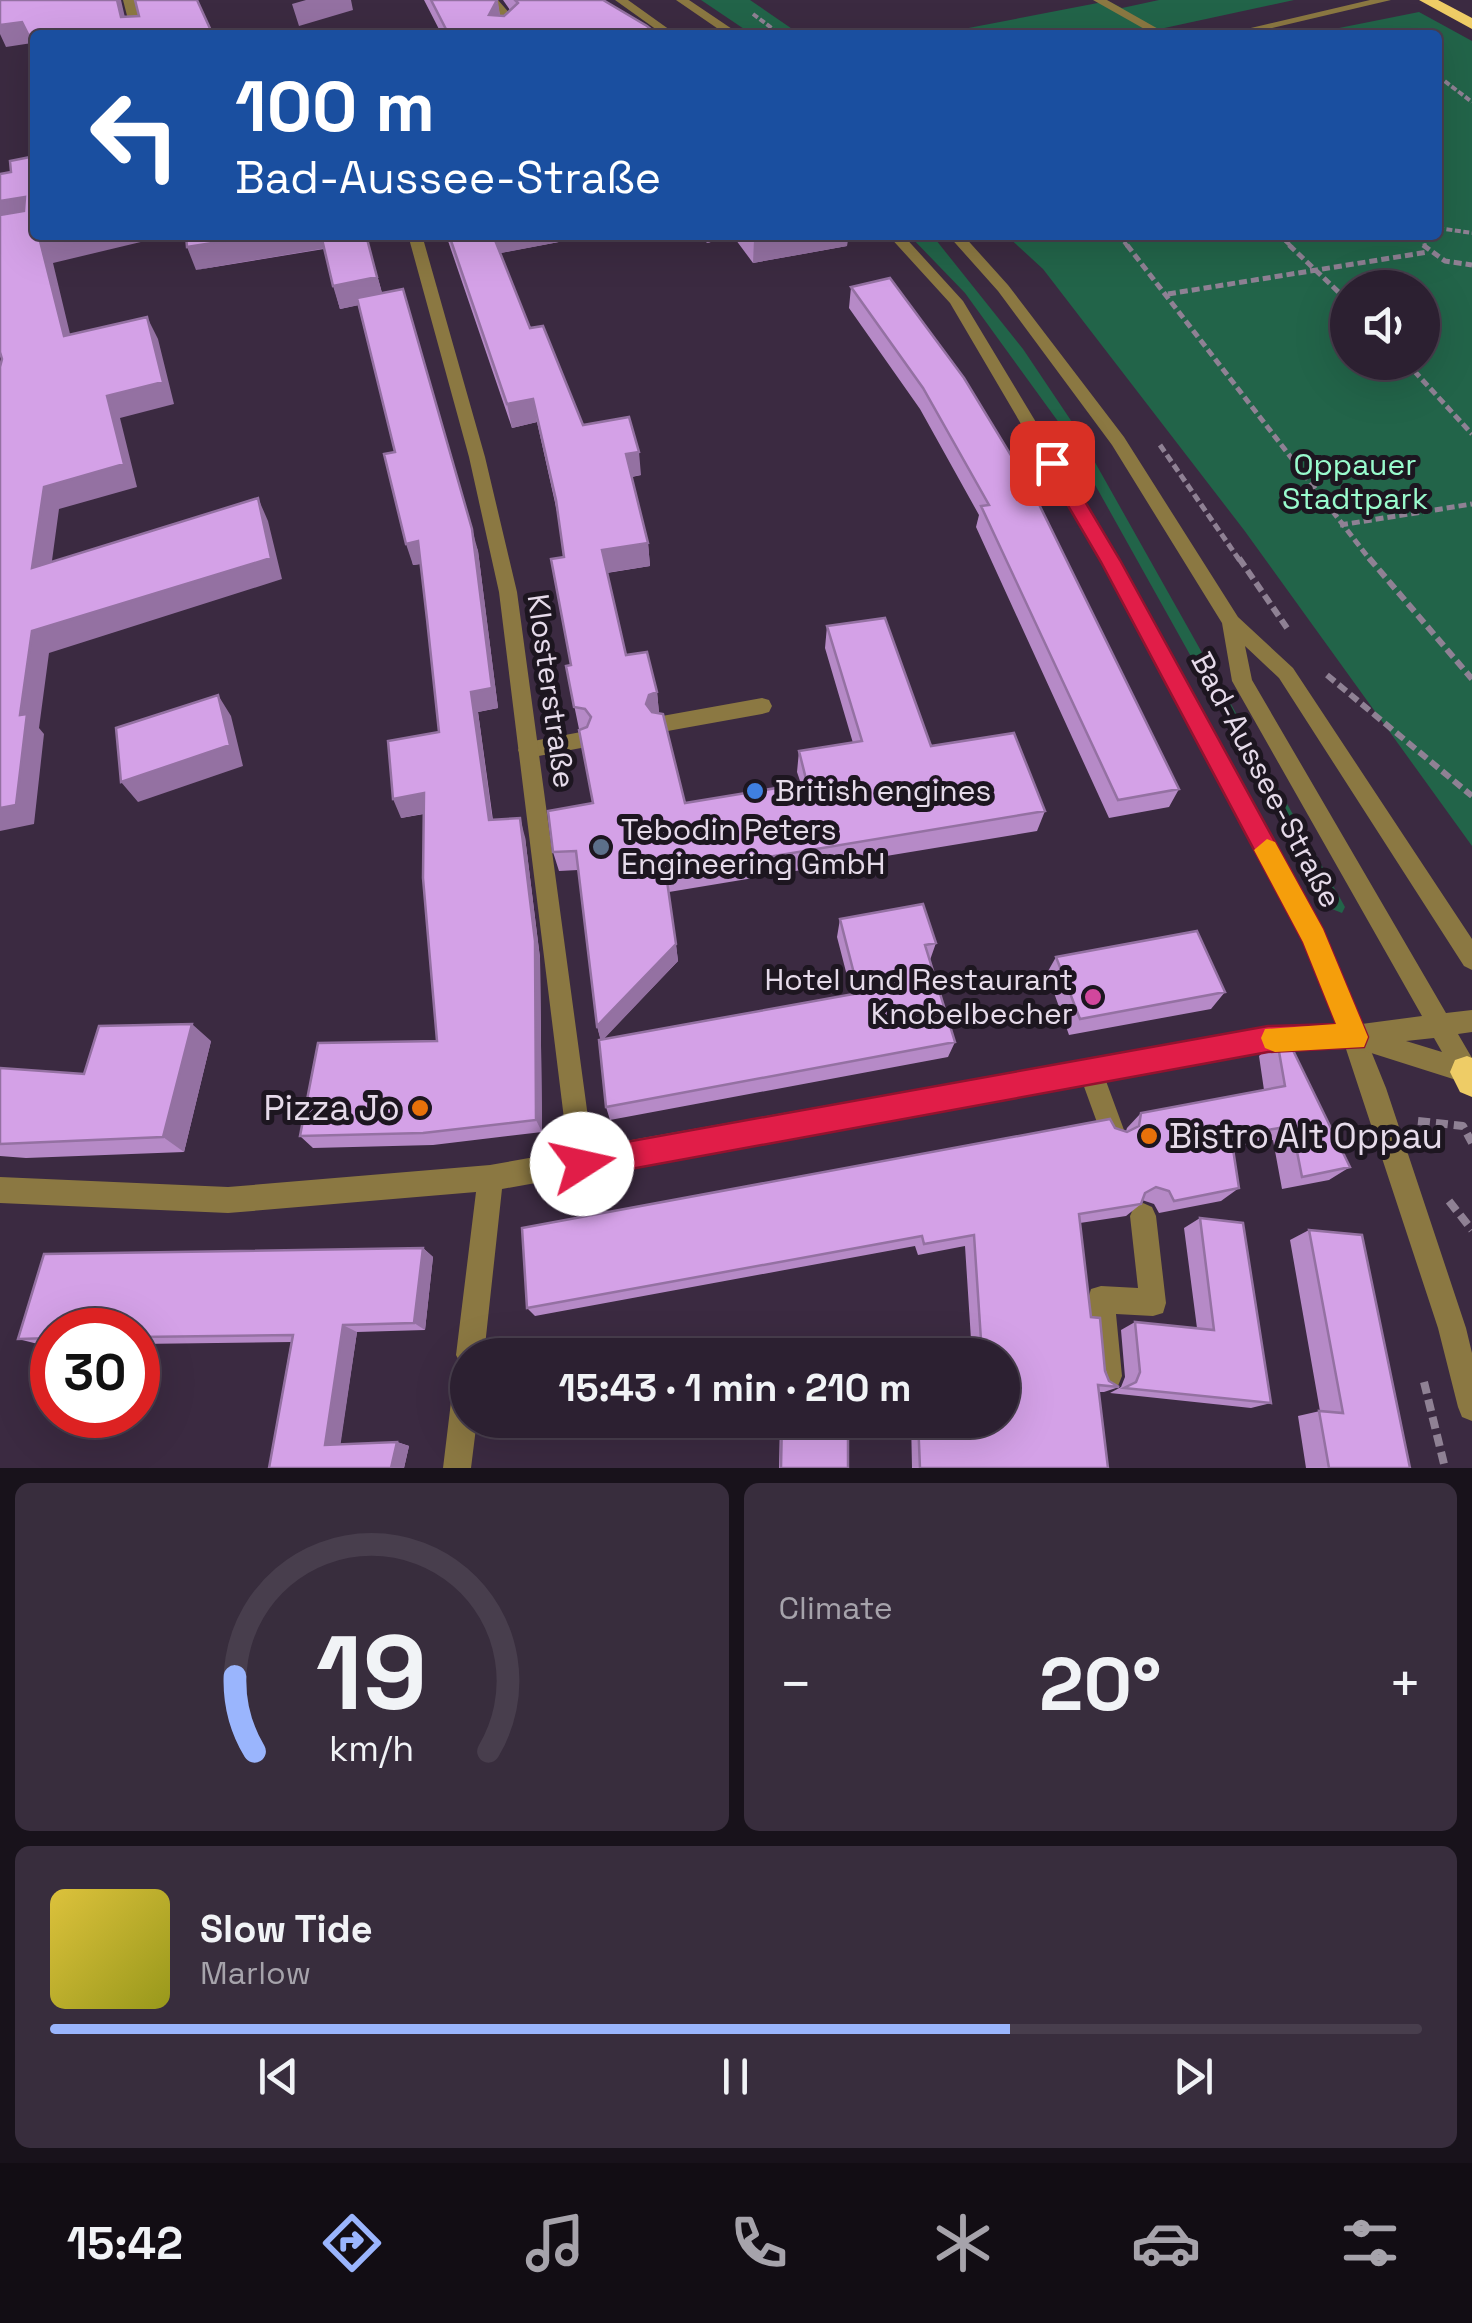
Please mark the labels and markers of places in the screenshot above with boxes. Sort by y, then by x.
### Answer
pin [1010,421,1095,506]
place label: British engines [775,771,991,810]
marker: British engines [744,780,766,802]
place label: Tebodin Peters Engineering GmbH [621,810,885,883]
marker: Tebodin Peters Engineering GmbH [590,836,612,858]
place label: Hotel und Restaurant Knobelbecher [765,960,1073,1033]
marker: Hotel und Restaurant Knobelbecher [1082,986,1104,1008]
place label: Pizza Jo [263,1086,400,1130]
marker: Pizza Jo [409,1097,431,1119]
place label: Bistro Alt Oppau [1169,1114,1443,1158]
marker: Bistro Alt Oppau [1138,1125,1160,1147]

